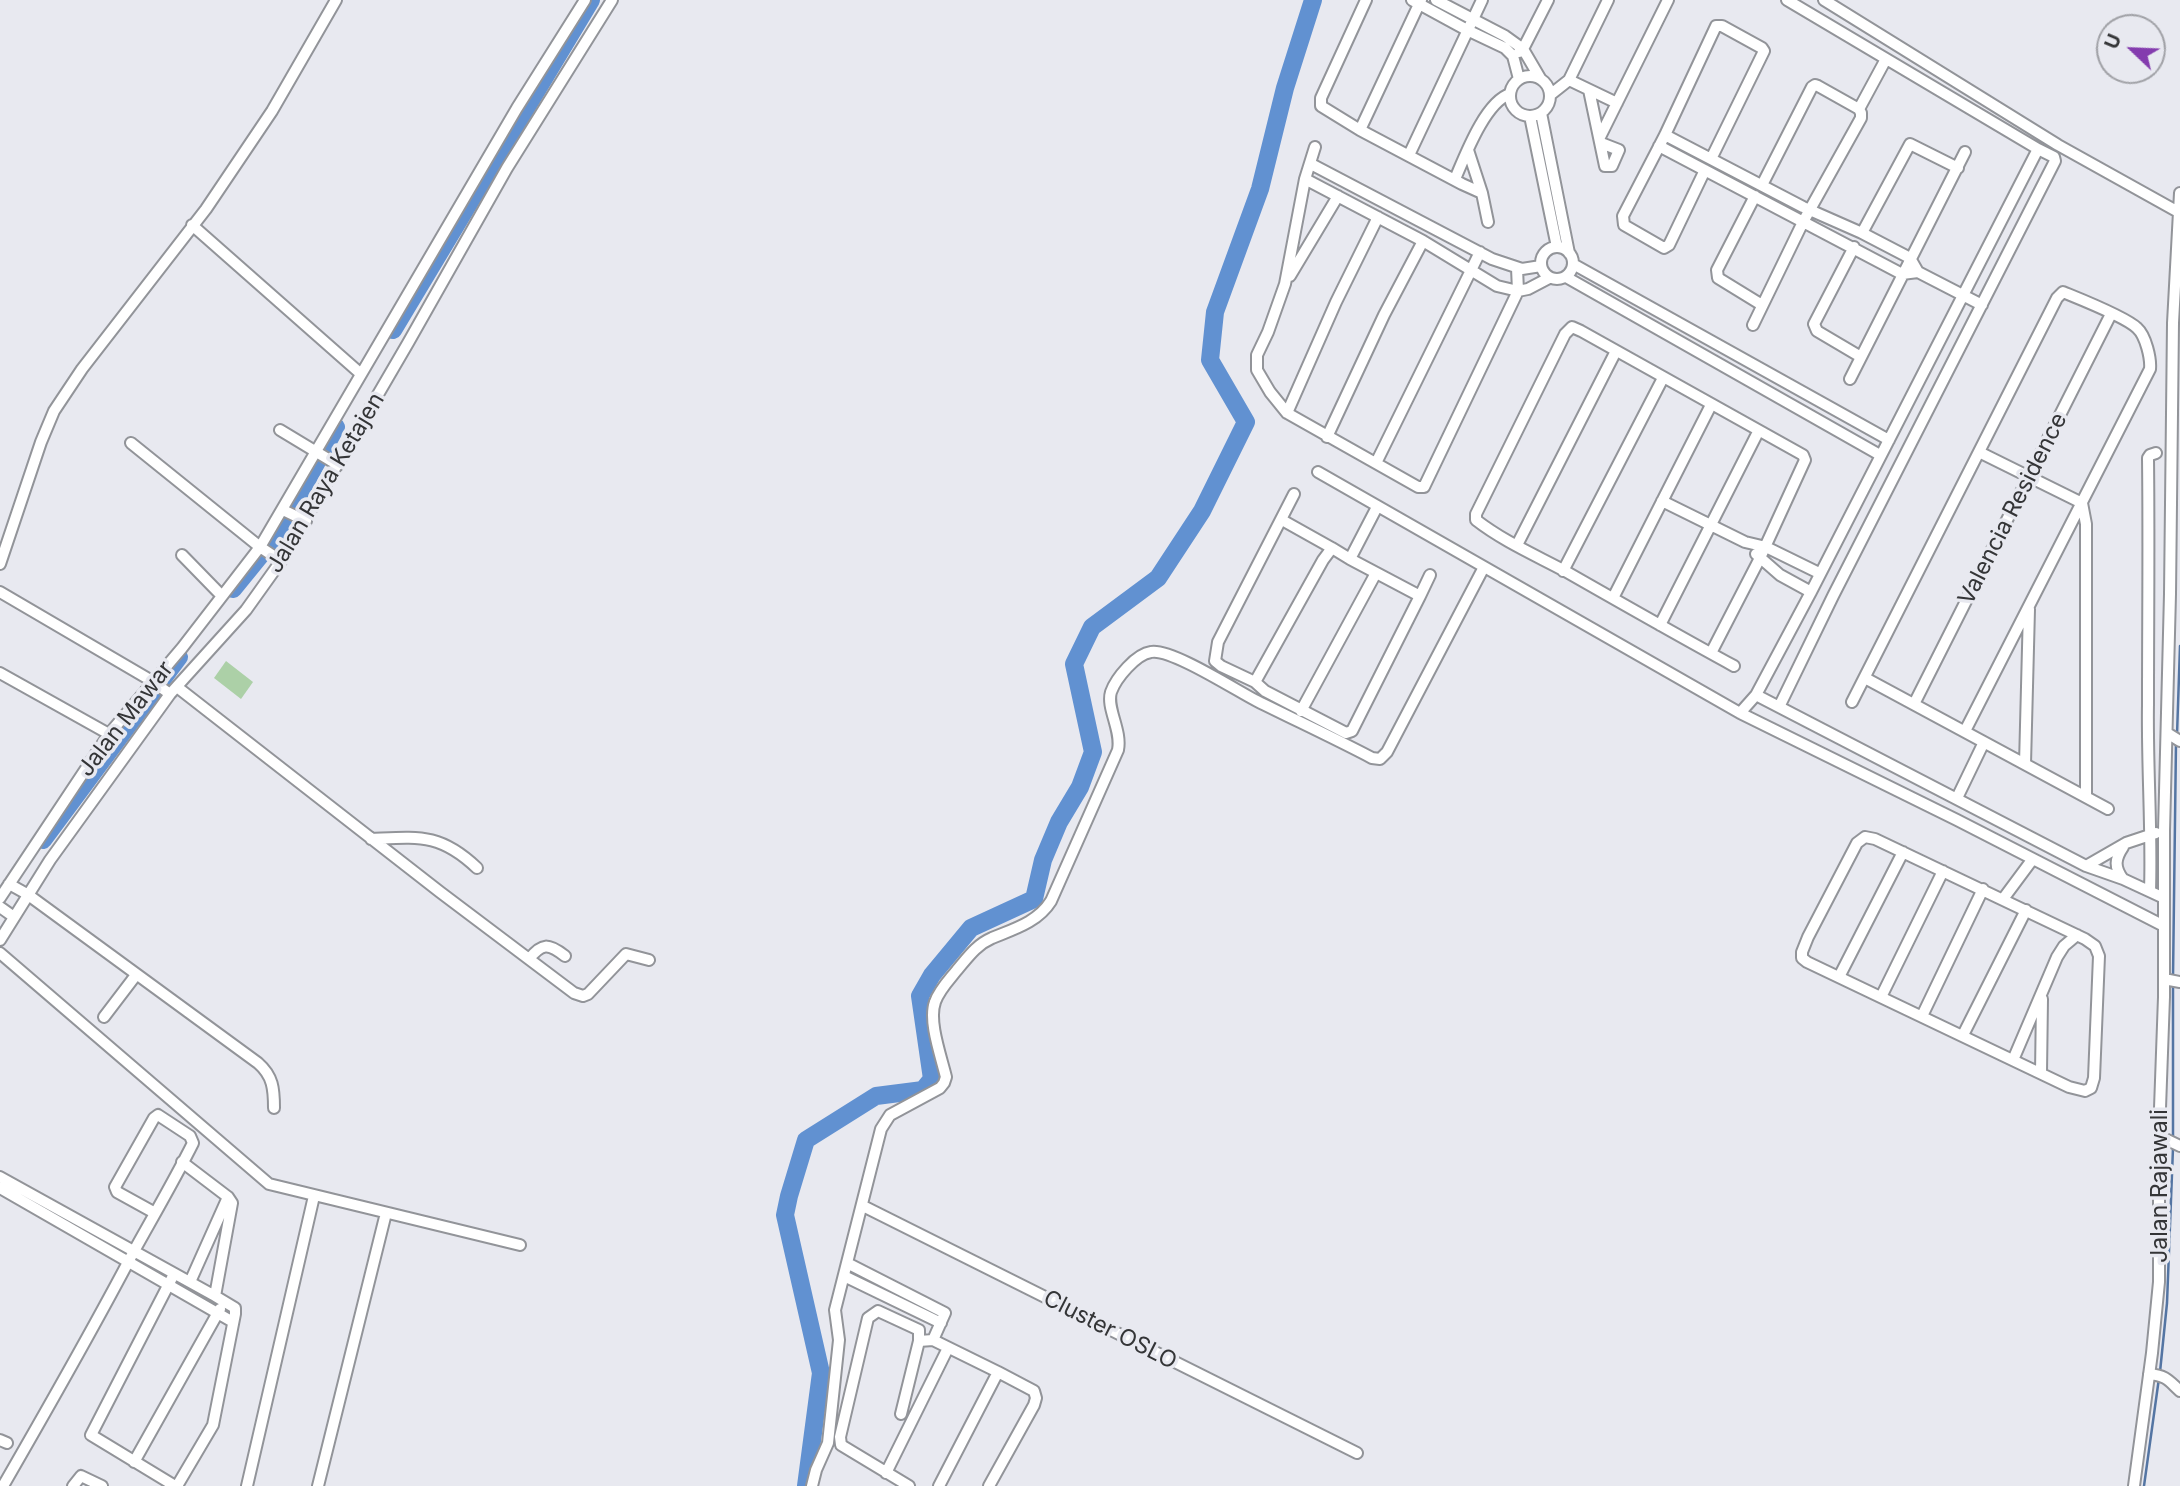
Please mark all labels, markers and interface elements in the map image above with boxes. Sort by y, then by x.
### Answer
north arrow [2096,14,2166,84]
text: U [2100,30,2126,52]
street label: Jalan Raya Ketajen [261,388,391,578]
street label: Valencia Residence [1953,409,2073,609]
street label: Jalan Mawar [72,656,180,782]
street label: Jalan Rajawali [2146,1109,2174,1263]
street label: Cluster OSLO [1039,1285,1181,1375]

